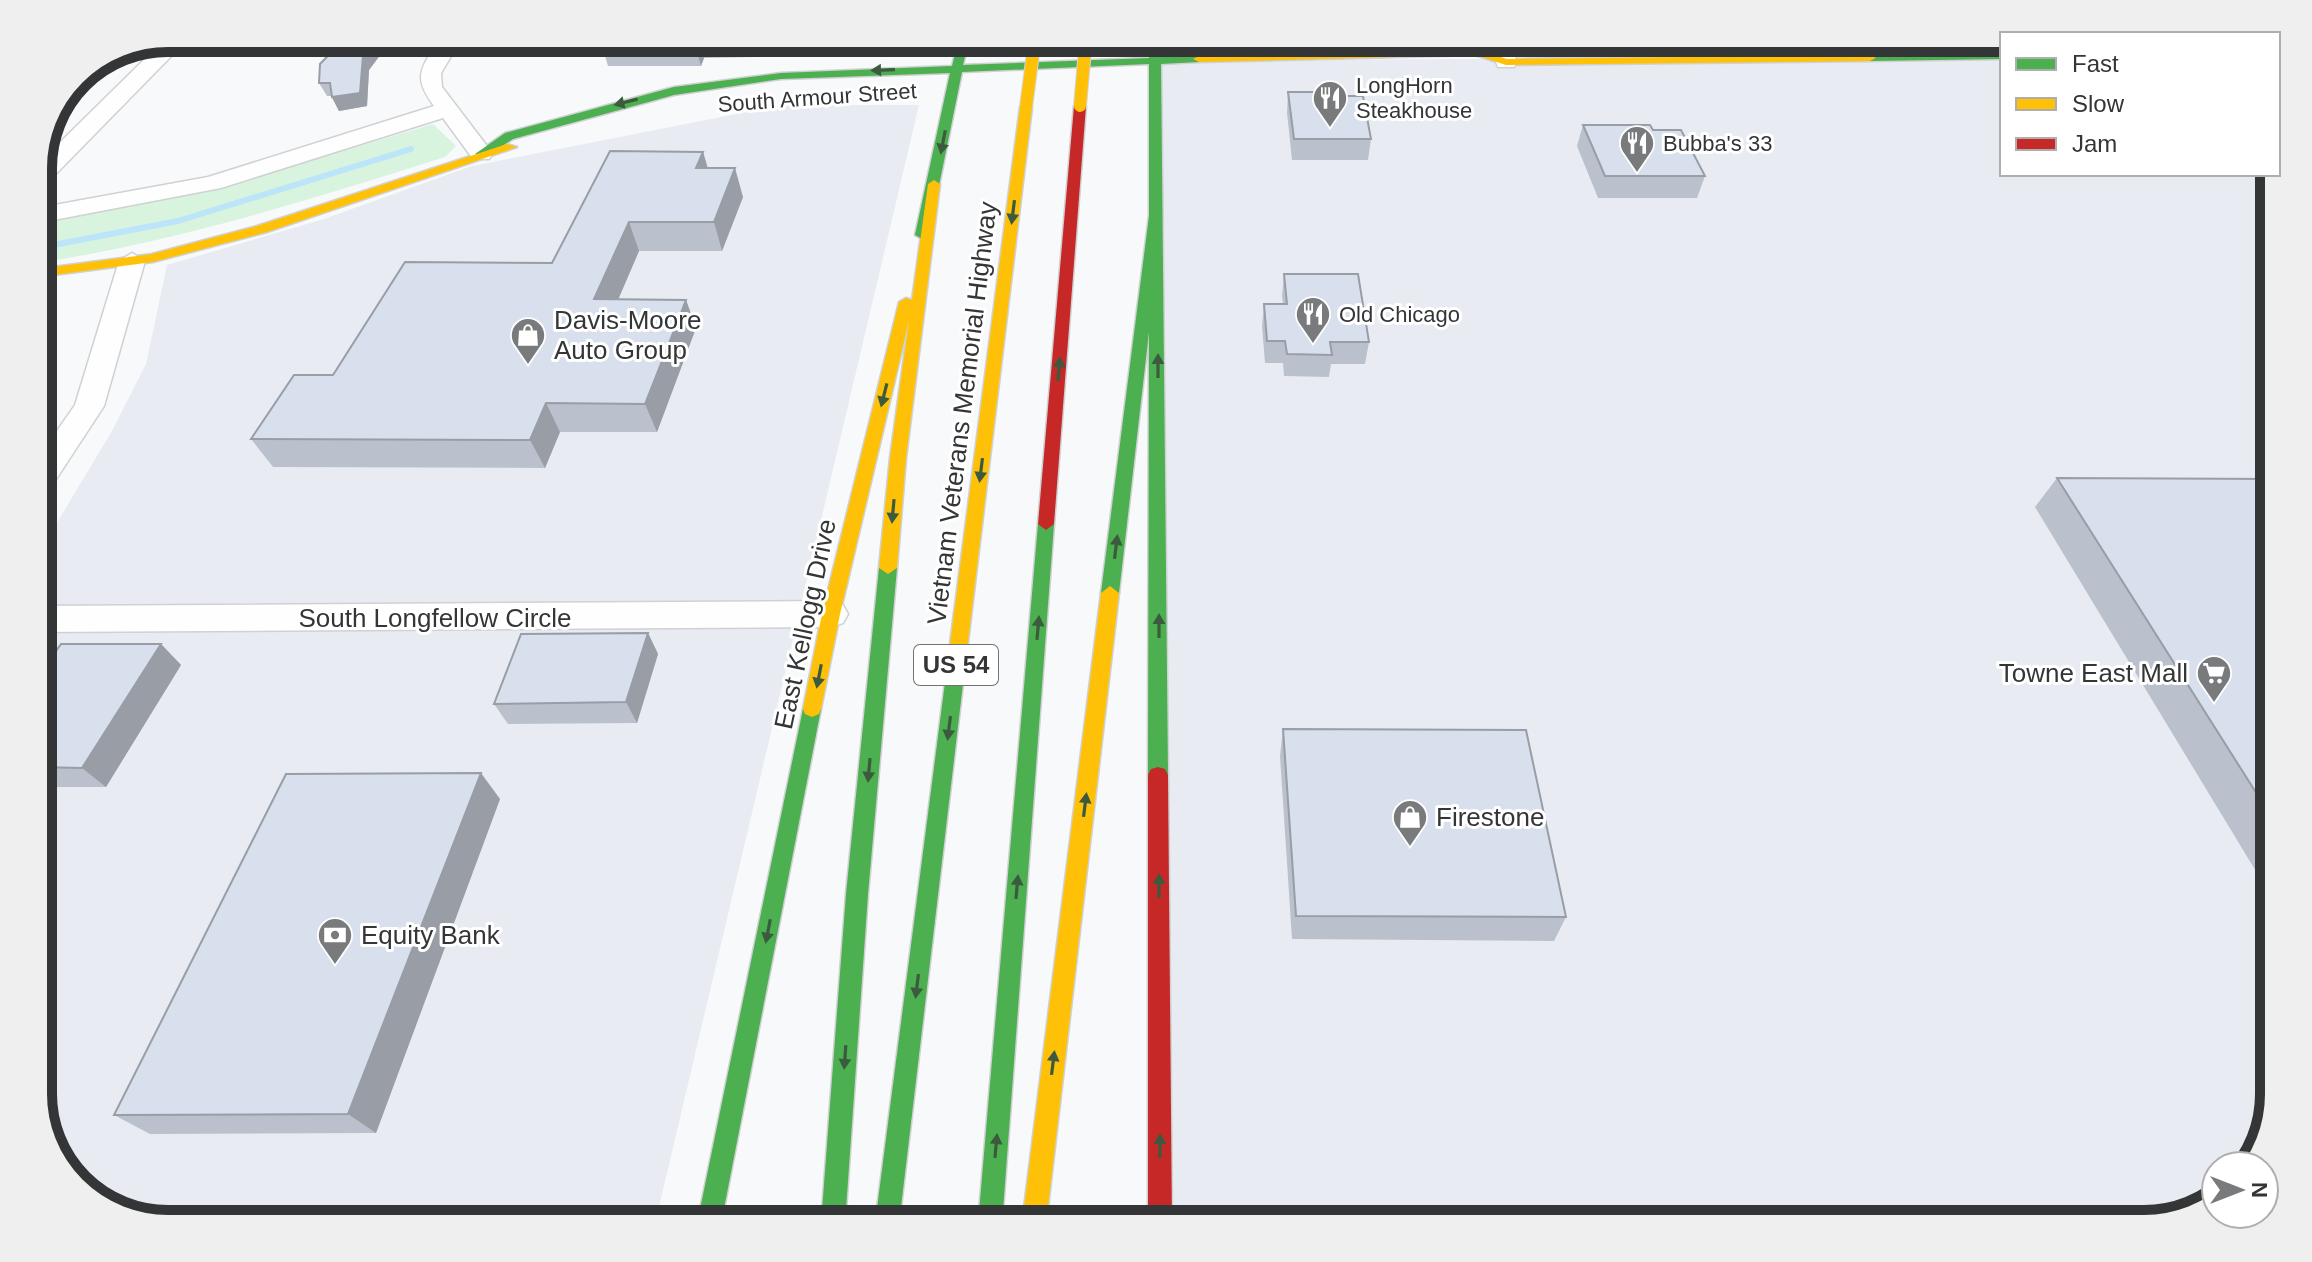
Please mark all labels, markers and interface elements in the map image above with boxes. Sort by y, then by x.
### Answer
legend [2000,32,2280,176]
text: Fast [2072,50,2119,77]
one-way arrow [870,63,895,76]
place label: LongHorn Steakhouse [1356,73,1472,123]
street label: South Armour Street [717,78,917,117]
restaurant icon: LongHorn Steakhouse [1311,79,1349,129]
text: Slow [2072,90,2125,117]
one-way arrow [613,96,638,109]
restaurant icon: Bubba's 33 [1618,124,1656,174]
one-way arrow [936,130,948,155]
text: Jam [2072,130,2117,157]
place label: Bubba's 33 [1663,131,1772,156]
street label: Vietnam Veterans Memorial Highway [921,200,1003,626]
one-way arrow [1006,200,1019,225]
restaurant icon: Old Chicago [1294,295,1332,345]
place label: Old Chicago [1339,302,1460,327]
place label: Davis-Moore Auto Group [554,305,701,365]
shop icon: Davis-Moore Auto Group [509,316,547,366]
one-way arrow [1152,353,1164,378]
one-way arrow [1053,356,1066,381]
one-way arrow [877,383,889,408]
one-way arrow [974,458,987,483]
one-way arrow [886,499,899,524]
street label: East Kellogg Drive [768,516,842,732]
one-way arrow [1109,534,1122,559]
street label: South Longfellow Circle [298,603,572,633]
one-way arrow [1153,613,1165,638]
one-way arrow [1032,615,1045,640]
road number: US 54 [914,645,998,685]
supermarket icon: Towne East Mall [2195,654,2233,704]
place label: Towne East Mall [1999,658,2188,688]
one-way arrow [812,663,824,688]
one-way arrow [942,716,955,741]
one-way arrow [862,758,875,783]
one-way arrow [1078,792,1091,817]
shop icon: Firestone [1391,798,1429,848]
place label: Firestone [1436,802,1544,832]
one-way arrow [1153,873,1165,898]
one-way arrow [1011,874,1024,899]
bank icon: Equity Bank [316,916,354,966]
one-way arrow [761,918,774,943]
place label: Equity Bank [361,920,501,950]
one-way arrow [910,974,923,999]
one-way arrow [838,1045,851,1070]
one-way arrow [1047,1050,1060,1075]
one-way arrow [990,1133,1003,1158]
one-way arrow [1154,1133,1166,1158]
north arrow [2200,1150,2280,1230]
text: N [2247,1182,2272,1198]

